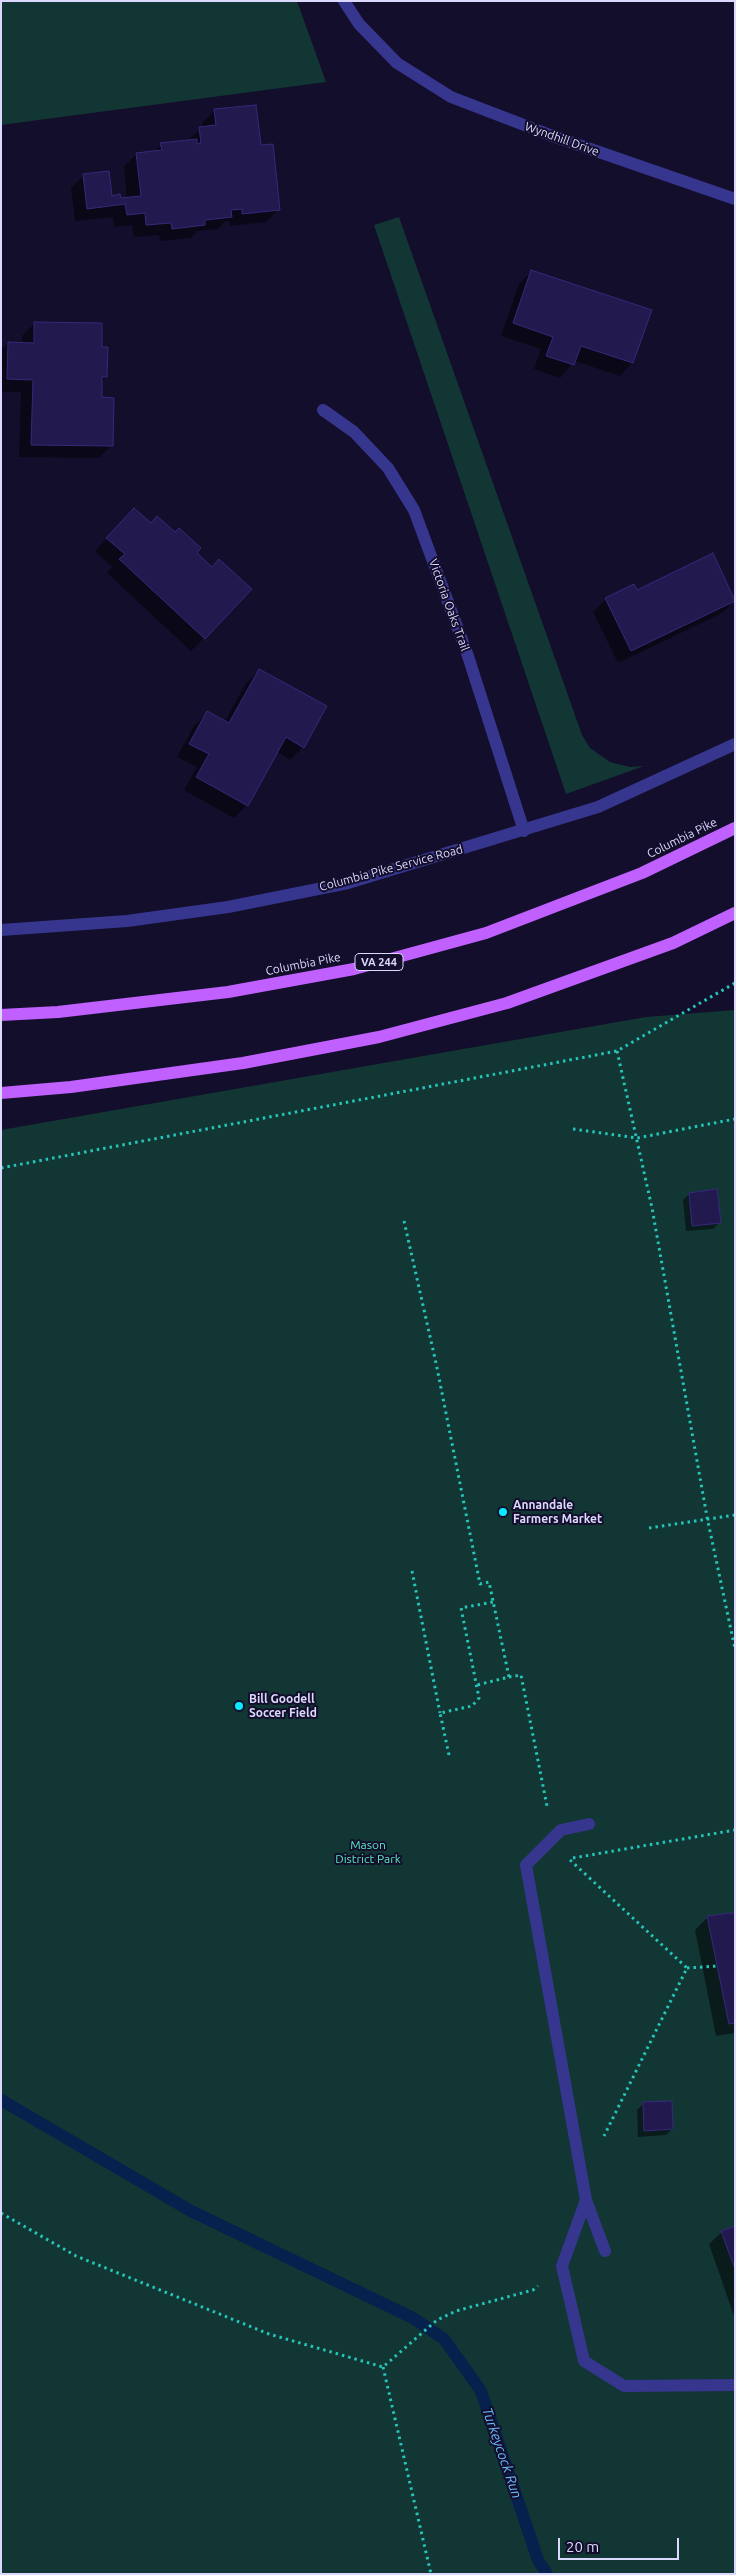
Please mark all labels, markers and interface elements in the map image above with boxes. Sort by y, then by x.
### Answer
street label: Wyndhill Drive [523,119,601,159]
street label: Victoria Oaks Trail [426,557,472,653]
street label: Columbia Pike [645,815,719,861]
street label: Columbia Pike Service Road [318,842,464,894]
street label: Columbia Pike [264,950,342,978]
road number: VA 244 [355,954,403,970]
place label: Annandale Farmers Market [513,1498,602,1526]
marker: Annandale Farmers Market [497,1506,509,1518]
place label: Bill Goodell Soccer Field [249,1692,317,1720]
marker: Bill Goodell Soccer Field [233,1700,245,1712]
park label: Mason District Park [335,1838,401,1866]
water label: Turkeycock Run [479,2405,525,2501]
scale bar [561,2528,682,2560]
text: 20 m [566,2538,599,2555]

